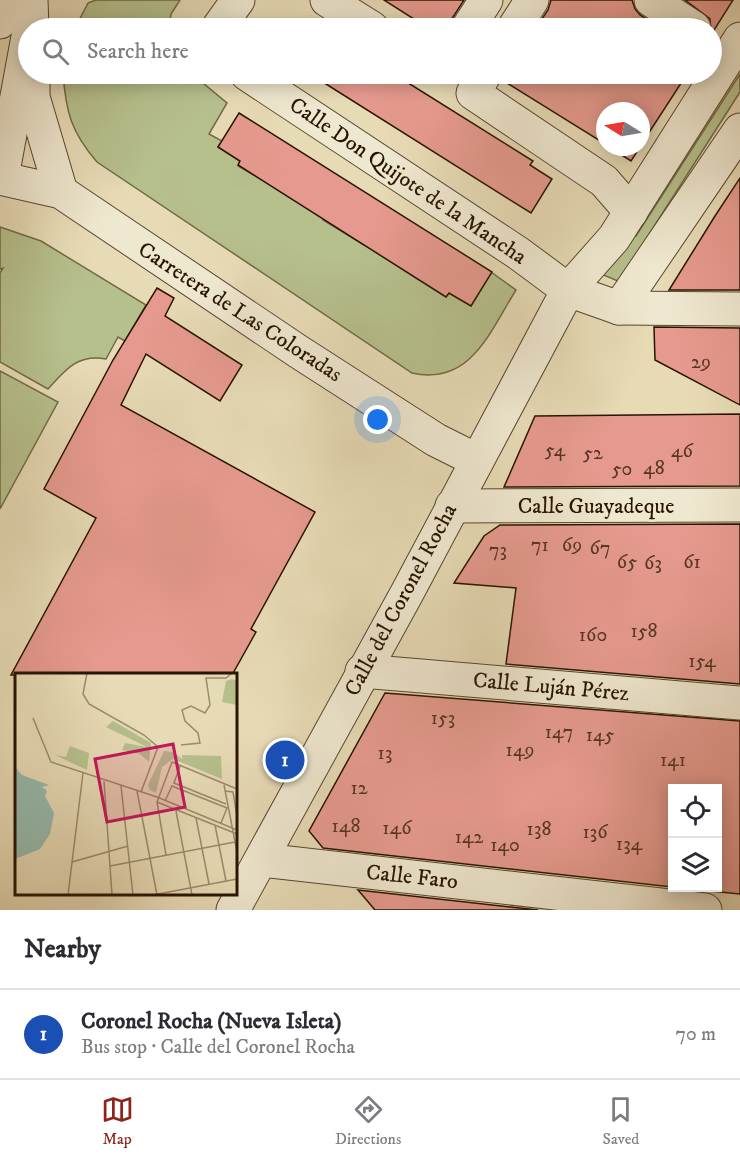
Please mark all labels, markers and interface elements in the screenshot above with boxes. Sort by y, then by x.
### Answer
search box [18,18,722,84]
icon: search [39,35,72,68]
text: Search here [87,38,189,65]
street label: Calle Don Quijote de la Mancha [284,91,532,271]
north arrow [596,102,650,156]
street label: Carretera de Las Coloradas [133,236,347,388]
house number: 29 [691,350,711,375]
your location [363,405,392,434]
house number: 54 [545,438,566,463]
house number: 46 [671,439,694,464]
house number: 52 [583,441,603,466]
house number: 48 [643,456,665,481]
house number: 50 [612,457,632,482]
street label: Calle Guayadeque [518,493,674,520]
street label: Calle del Coronel Rocha [339,499,463,701]
house number: 71 [531,533,549,558]
house number: 69 [562,533,582,558]
house number: 67 [590,536,610,561]
house number: 73 [489,538,507,563]
house number: 65 [617,550,637,575]
house number: 61 [683,550,701,575]
house number: 63 [644,551,662,576]
house number: 158 [630,619,658,644]
house number: 160 [579,623,607,648]
house number: 154 [688,649,716,674]
street label: Calle Luján Pérez [472,667,631,707]
inset map [15,673,237,895]
house number: 153 [431,706,455,731]
house number: 147 [545,720,573,745]
house number: 145 [586,723,614,748]
pin: 1 [266,738,304,783]
house number: 149 [506,738,534,763]
house number: 13 [378,741,392,766]
house number: 141 [660,748,686,773]
house number: 12 [350,776,368,801]
map controls [668,784,722,892]
button: locate [668,784,722,838]
house number: 148 [332,814,360,839]
house number: 146 [382,816,412,841]
house number: 138 [527,817,551,842]
house number: 136 [582,820,608,845]
house number: 142 [455,825,484,850]
house number: 134 [616,832,643,857]
house number: 140 [490,833,520,858]
button: layers [668,838,722,892]
street label: Calle Faro [365,859,459,895]
text: Nearby [24,933,101,966]
text: Coronel Rocha (Nueva Isleta) [81,1008,342,1035]
text: 1 [40,1022,47,1047]
text: 70 m [675,1022,716,1047]
text: Bus stop · Calle del Coronel Rocha [81,1035,355,1060]
tab: Map [101,1093,134,1149]
tab: Directions [335,1093,401,1149]
tab: Saved [603,1093,639,1149]

